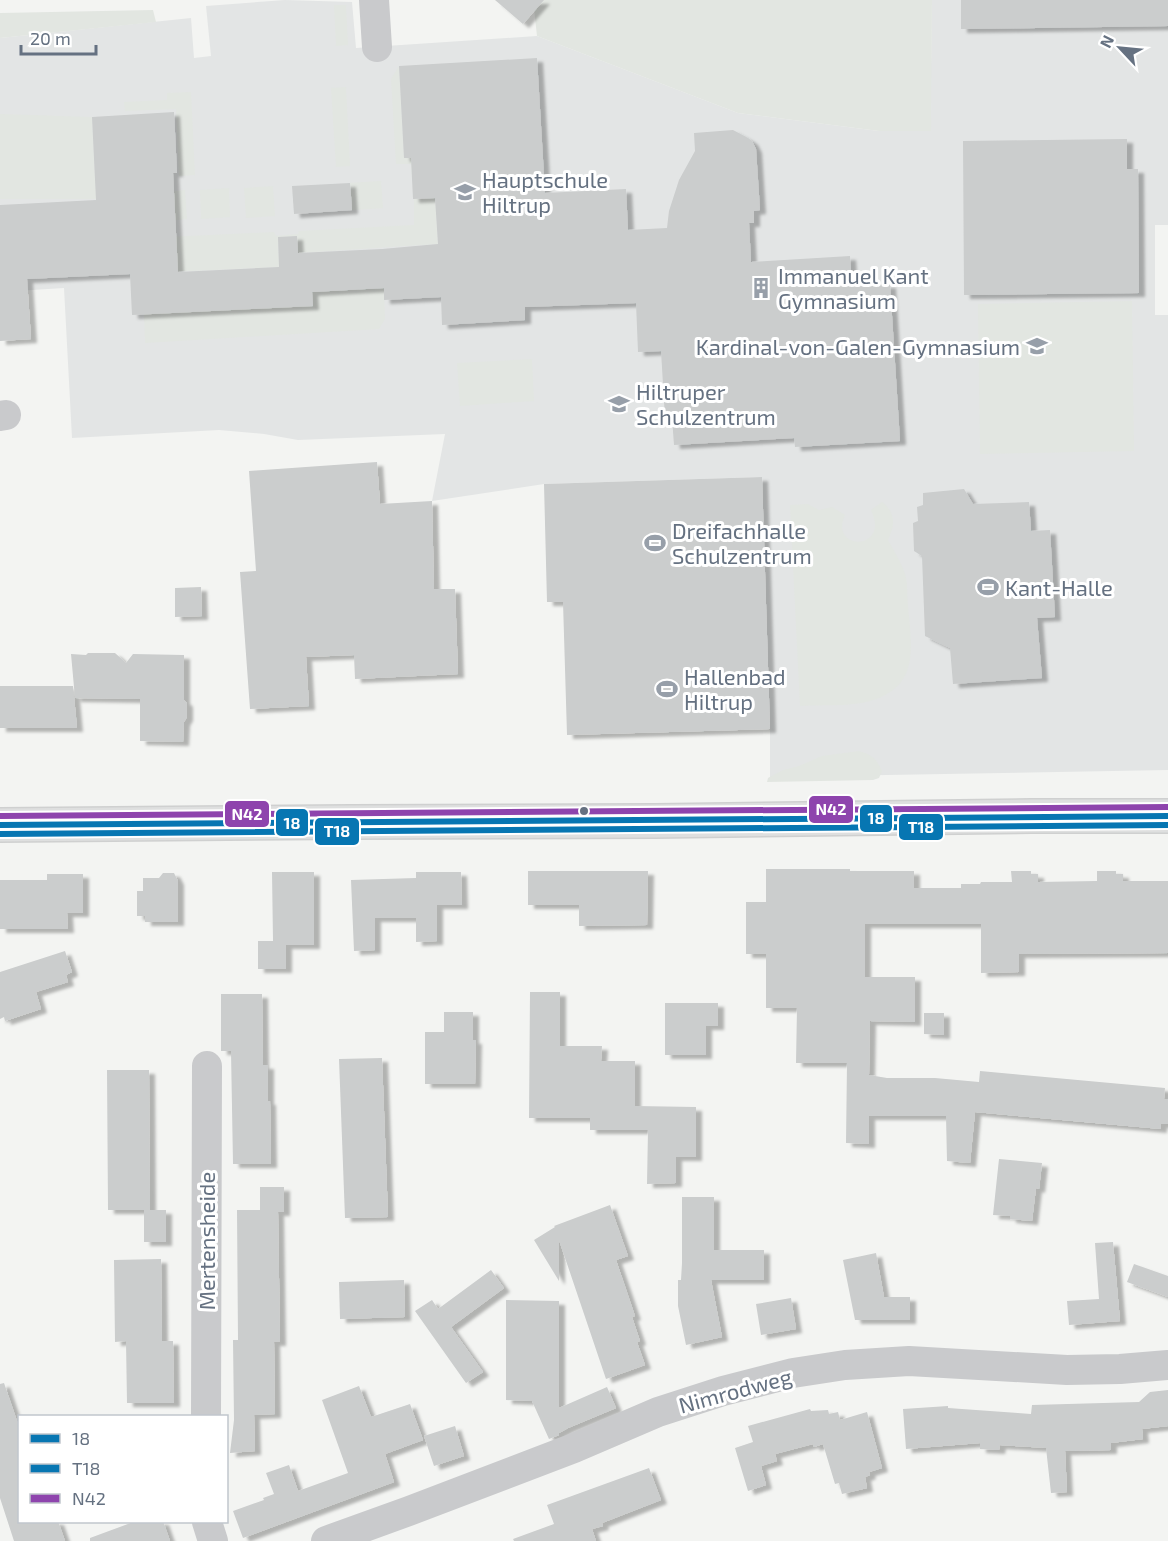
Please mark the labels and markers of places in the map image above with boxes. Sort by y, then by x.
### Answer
place label: Hauptschule Hiltrup [482,166,608,217]
school or university icon: Hauptschule Hiltrup [453,180,477,204]
place label: Immanuel Kant Gymnasium [778,262,929,313]
building icon: Immanuel Kant Gymnasium [749,276,773,300]
place label: Kardinal-von-Galen-Gymnasium [696,333,1020,359]
school or university icon: Kardinal-von-Galen-Gymnasium [1025,334,1049,358]
place label: Hiltruper Schulzentrum [636,378,776,429]
school or university icon: Hiltruper Schulzentrum [607,392,631,416]
place label: Dreifachhalle Schulzentrum [672,517,812,568]
sports icon: Dreifachhalle Schulzentrum [643,531,667,555]
place label: Kant-Halle [1005,574,1113,600]
sports icon: Kant-Halle [976,575,1000,599]
place label: Hallenbad Hiltrup [684,663,786,714]
sports icon: Hallenbad Hiltrup [655,677,679,701]
unlabelled marker [578,805,590,817]

